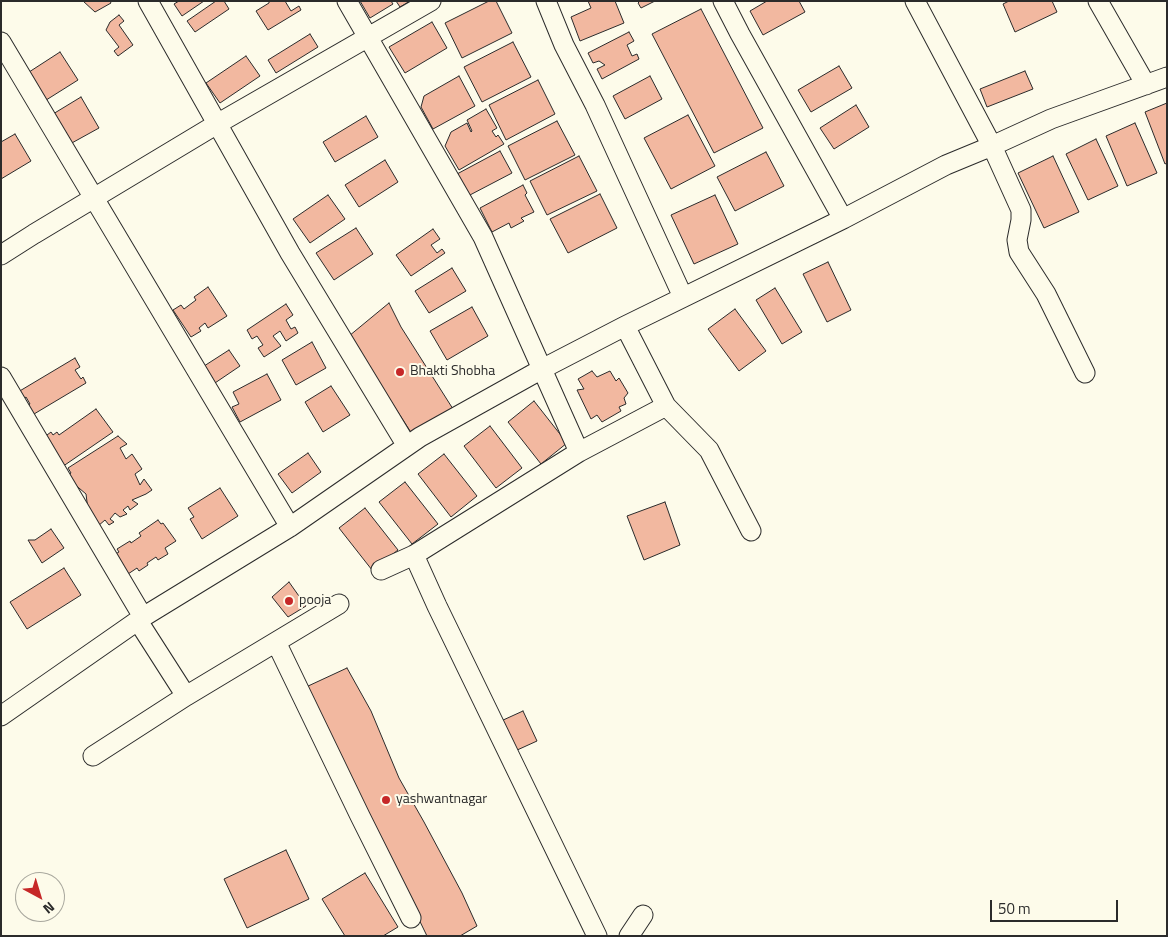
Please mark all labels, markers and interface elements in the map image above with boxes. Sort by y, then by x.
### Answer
place label: Bhakti Shobha [410,364,495,380]
marker: Bhakti Shobha [394,366,406,378]
place label: pooja [299,593,331,609]
marker: pooja [283,595,295,607]
place label: yashwantnagar [396,792,487,808]
marker: yashwantnagar [380,794,392,806]
north arrow [15,872,65,922]
scale bar [993,890,1120,922]
text: N [39,897,60,919]
text: 50 m [998,897,1031,920]

